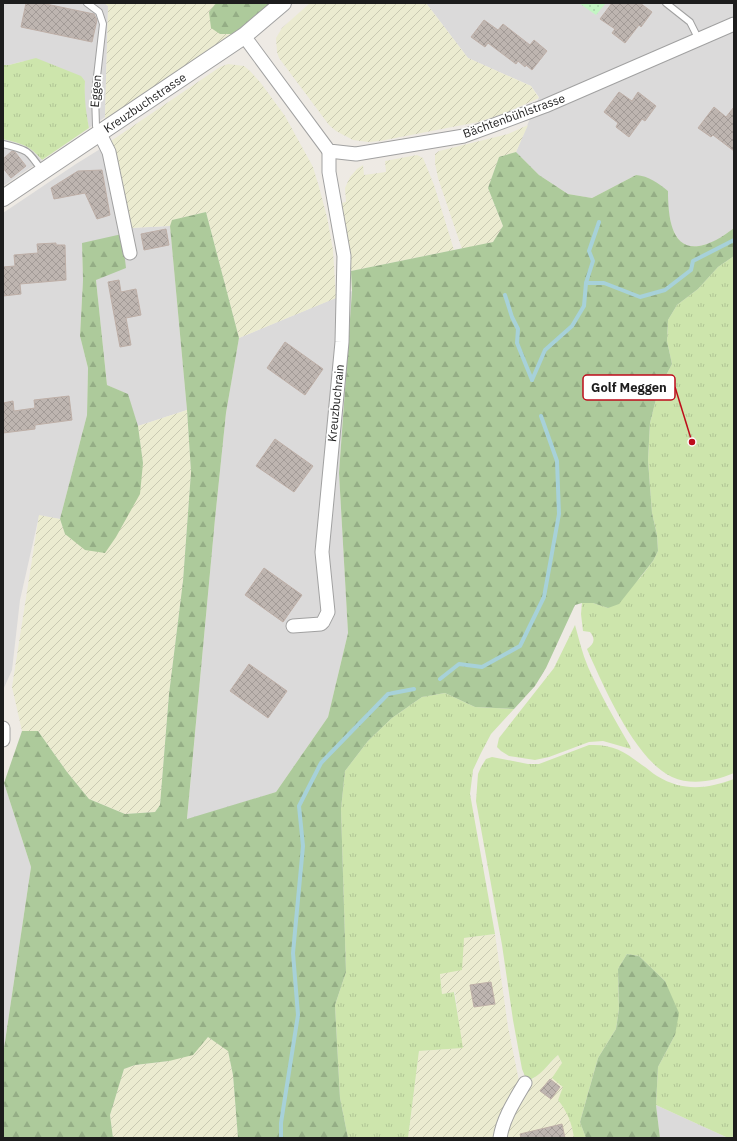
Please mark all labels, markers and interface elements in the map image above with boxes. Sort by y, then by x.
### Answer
street label: Kreuzbuchstrasse [101,69,189,136]
street label: Eggen [87,74,104,108]
street label: Bächtenbühlstrasse [461,90,567,141]
street label: Kreuzbuchrain [324,363,347,443]
callout: Golf Meggen [583,375,675,400]
text: Golf Meggen [591,379,667,396]

